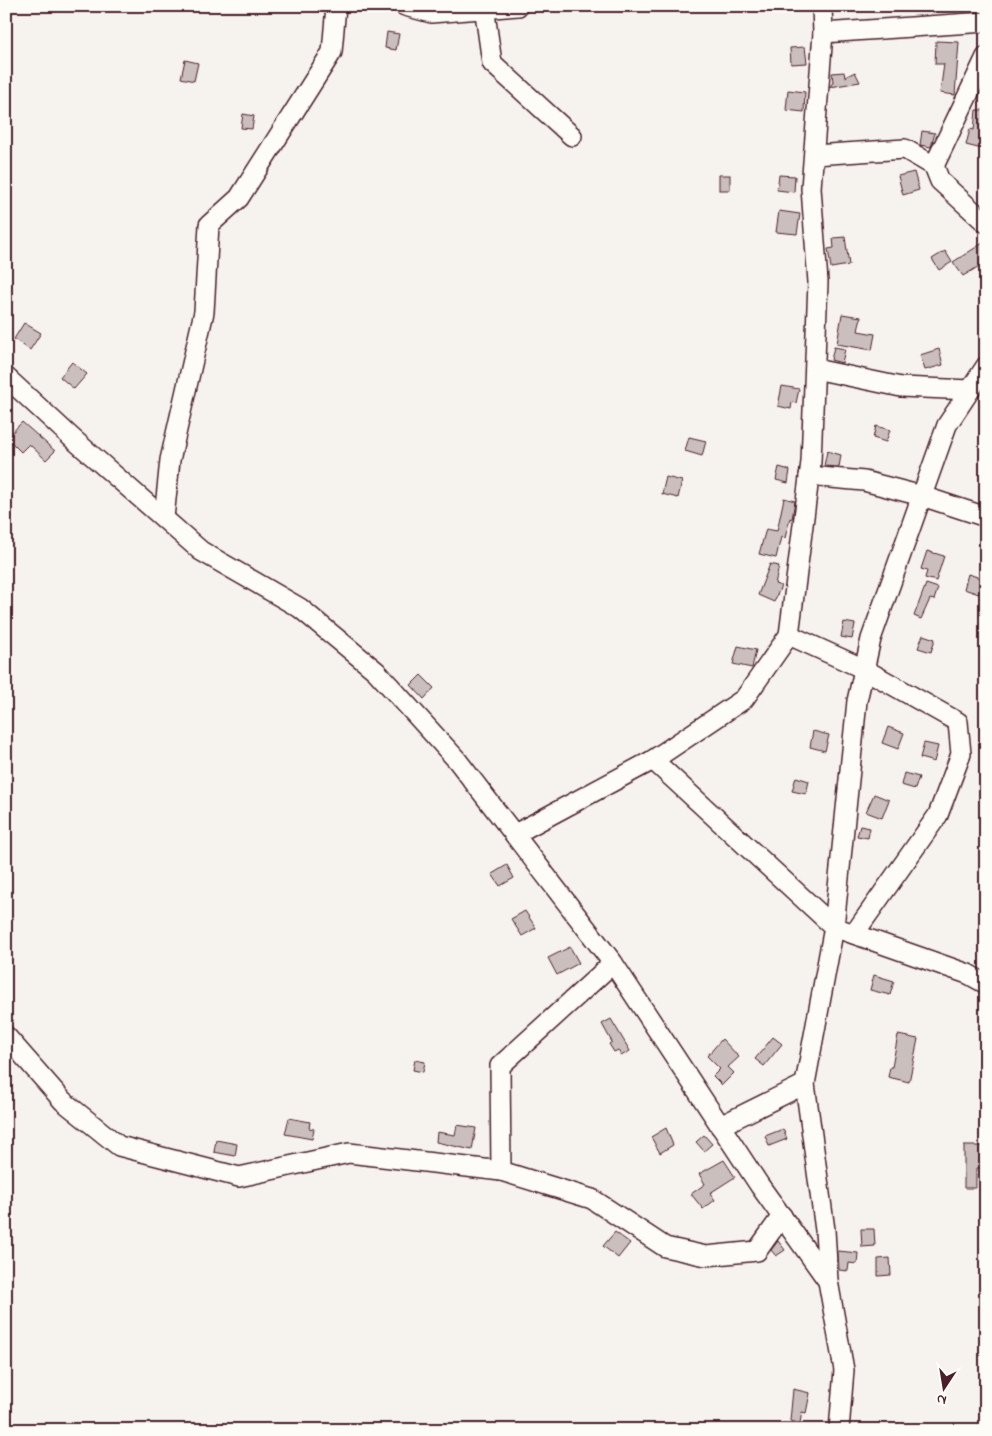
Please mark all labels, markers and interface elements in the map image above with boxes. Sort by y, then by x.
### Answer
north arrow [920,1364,970,1414]
text: N [935,1388,948,1411]

